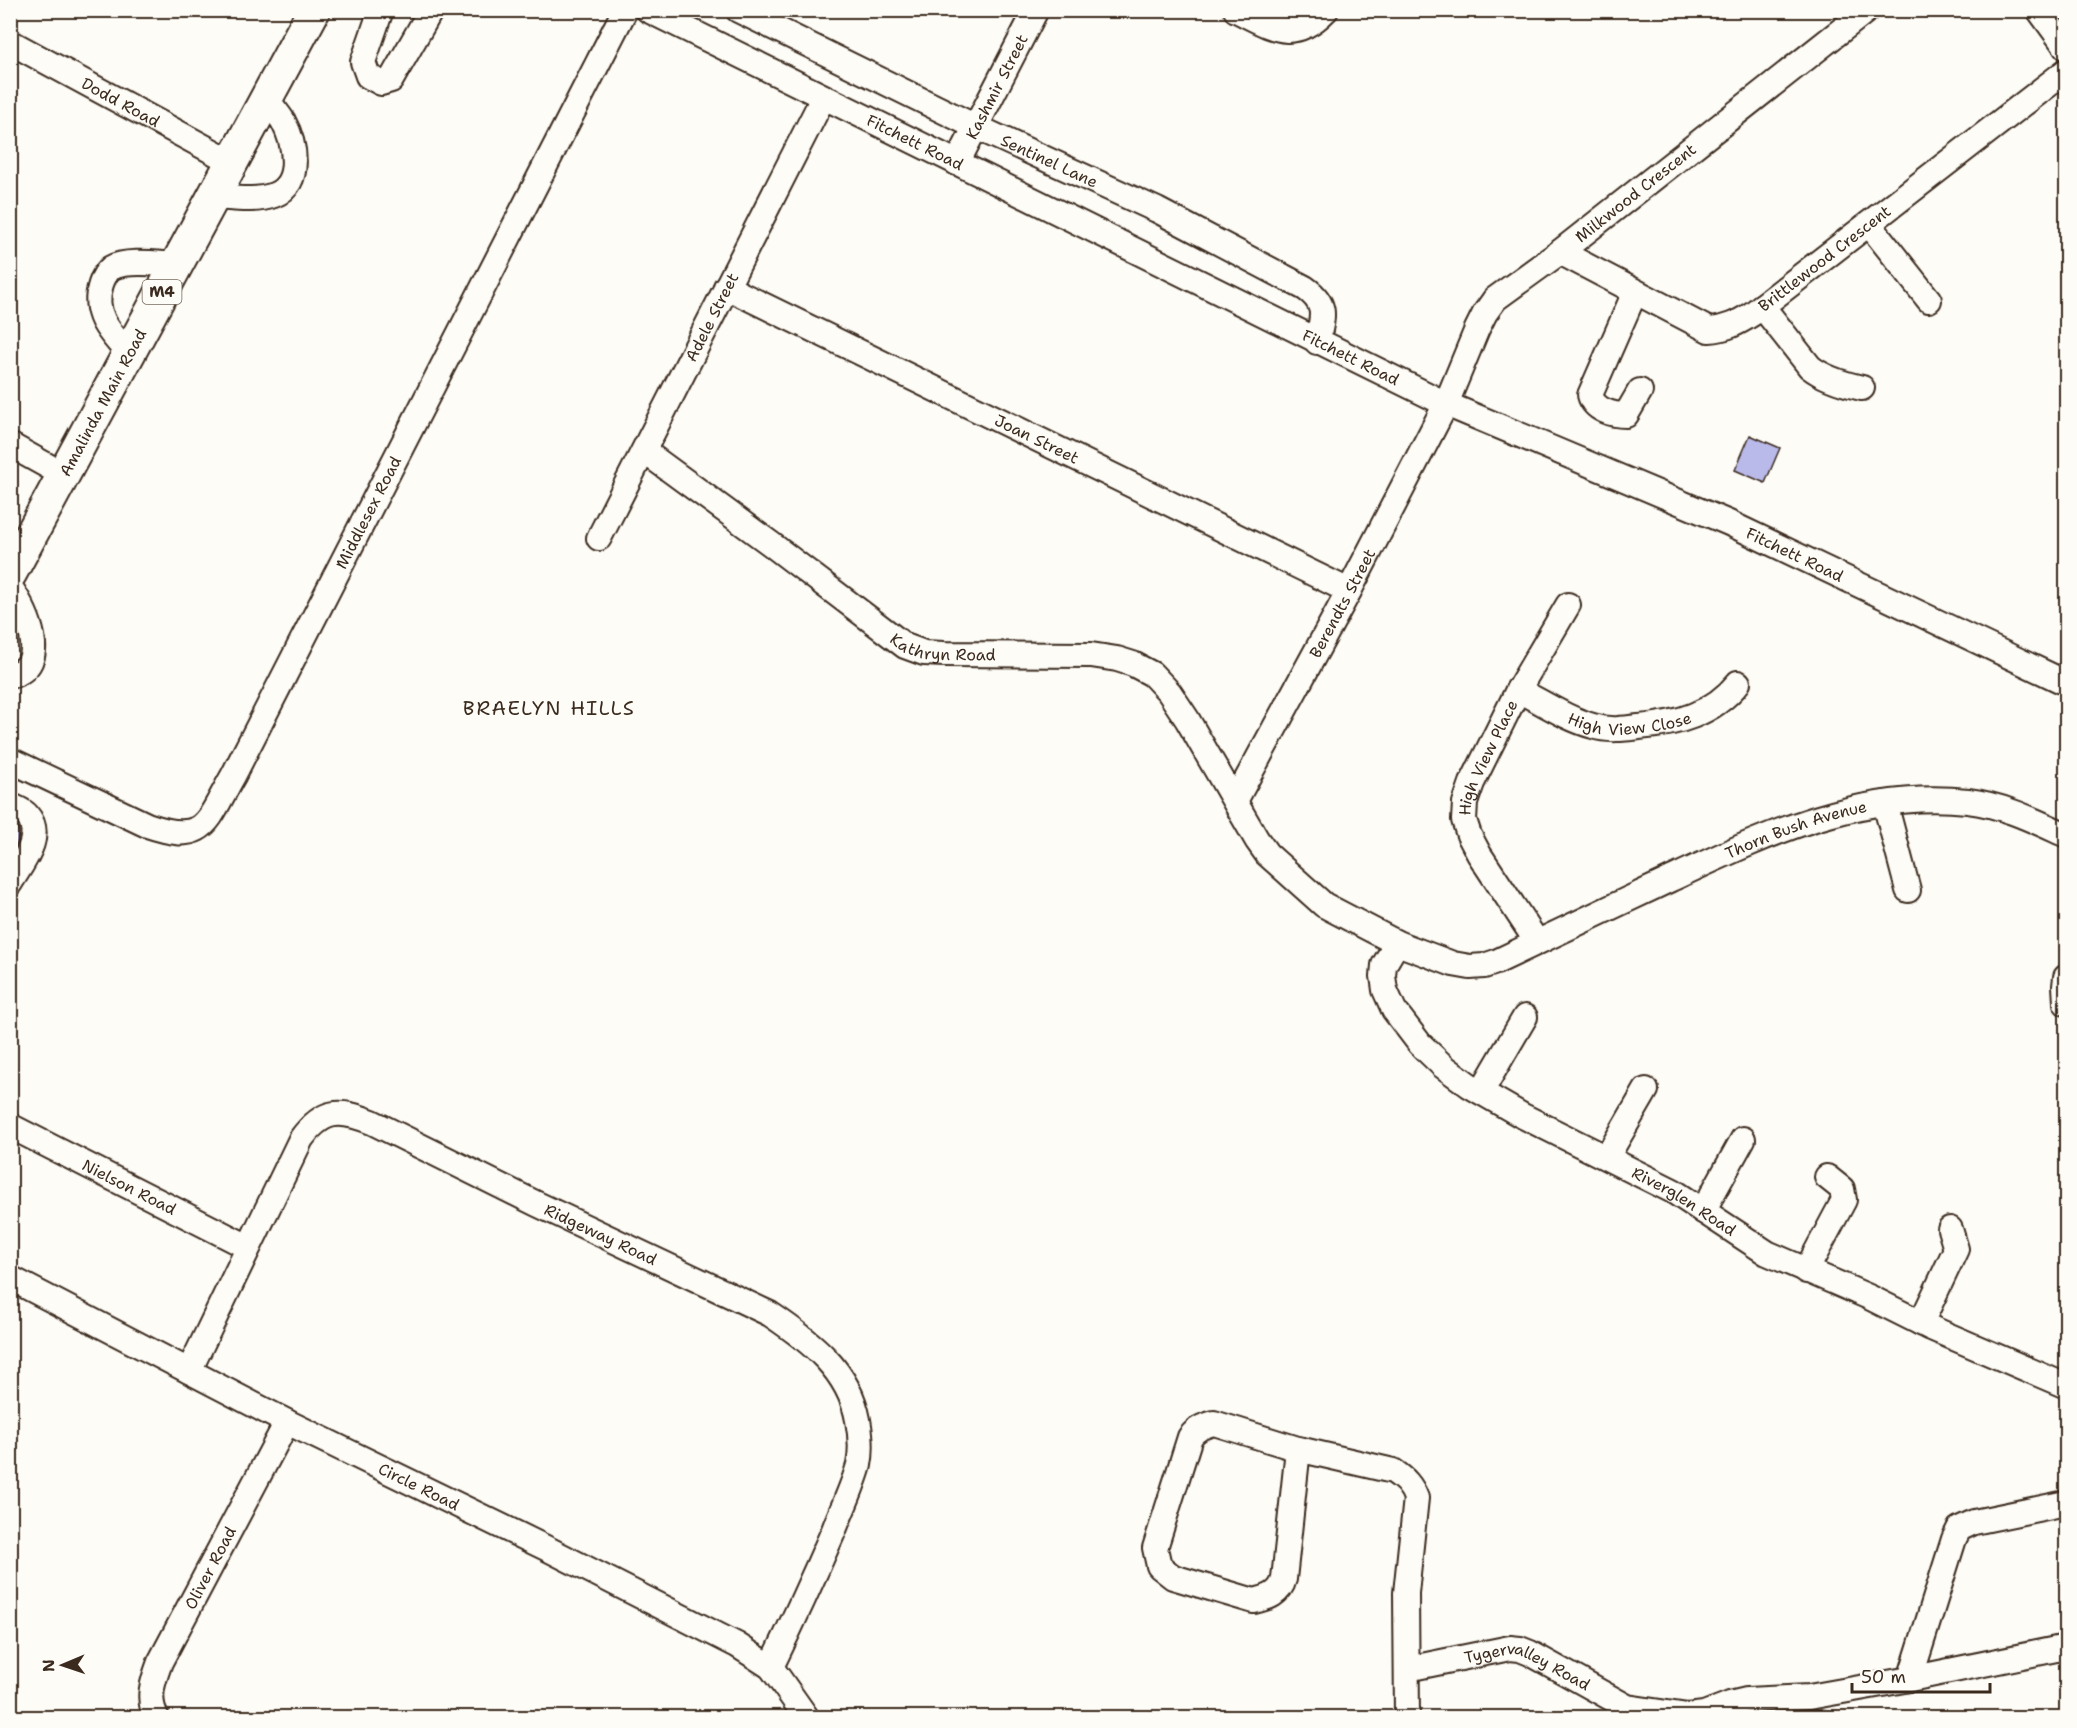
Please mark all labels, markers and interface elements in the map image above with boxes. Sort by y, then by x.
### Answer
street label: Kashmir Street [961,31,1033,143]
street label: Dodd Road [78,73,163,132]
street label: Fitchett Road [863,110,967,175]
street label: Sentinel Lane [997,130,1101,192]
street label: Milkwood Crescent [1571,139,1700,247]
street label: Brittlewood Crescent [1754,200,1895,316]
street label: Adele Street [681,269,743,365]
road number: M4 [142,280,182,304]
street label: Amalinda Main Road [55,325,151,480]
street label: Fitchett Road [1299,325,1403,390]
street label: Joan Street [991,410,1082,469]
street label: Middlesex Road [331,453,406,573]
street label: Fitchett Road [1743,523,1847,587]
street label: Berendts Street [1305,545,1380,662]
street label: Kathryn Road [886,629,996,665]
district label: BRAELYN HILLS [463,695,635,721]
street label: High View Place [1454,696,1523,816]
street label: High View Close [1564,707,1694,740]
street label: Thorn Bush Avenue [1722,796,1869,864]
street label: Nielson Road [79,1154,180,1220]
street label: Riverglen Road [1628,1162,1740,1241]
street label: Ridgeway Road [541,1199,660,1270]
street label: Circle Road [375,1458,463,1515]
street label: Oliver Road [180,1523,241,1613]
north arrow [33,1635,93,1695]
street label: Tygervalley Road [1462,1638,1594,1695]
scale bar [1852,1656,1990,1694]
text: N [38,1659,59,1672]
text: 50 m [1861,1665,1906,1689]

